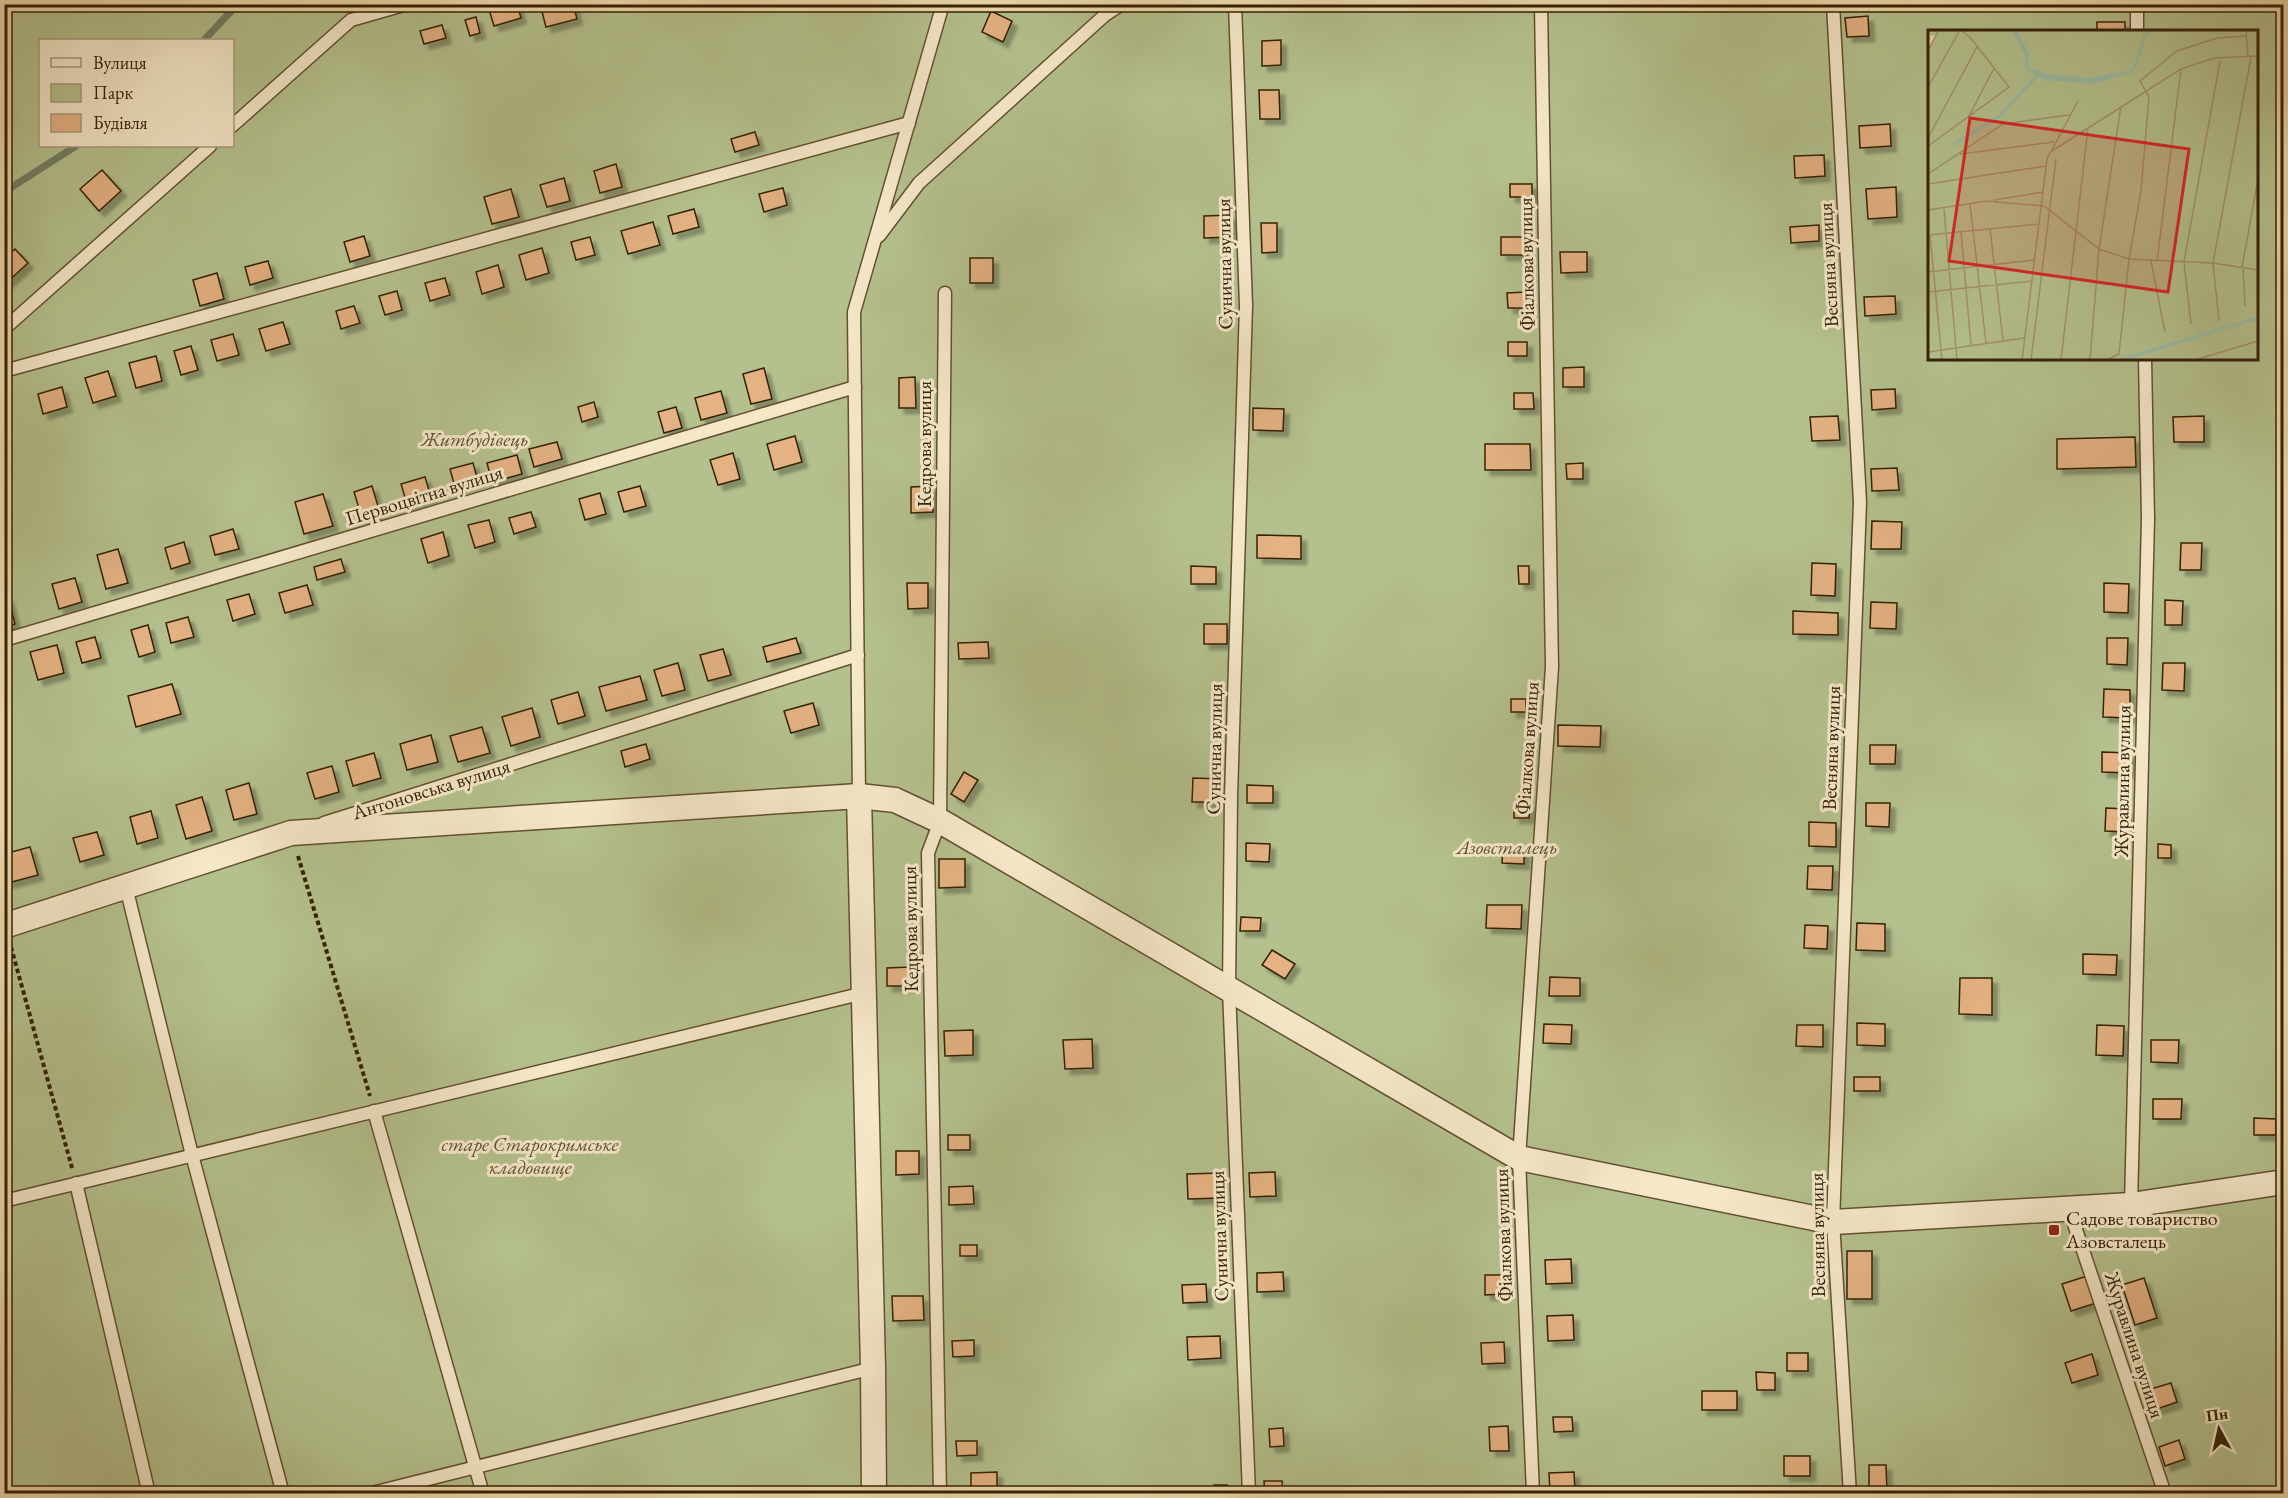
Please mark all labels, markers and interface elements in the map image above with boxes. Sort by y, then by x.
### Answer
inset map [1928,30,2258,360]
legend [39,39,234,147]
text: Вулиця [93,51,146,74]
text: Парк [93,81,133,104]
text: Будівля [93,111,148,134]
street label: Фіалкова вулиця [1512,197,1540,331]
street label: Сунична вулиця [1210,198,1238,330]
street label: Весняна вулиця [1812,202,1844,328]
street label: Кедрова вулиця [911,381,937,507]
park label: Житбудівець [420,426,528,452]
street label: Первоцвітна вулиця [342,459,506,531]
street label: Фіалкова вулиця [1509,681,1545,815]
street label: Сунична вулиця [1200,683,1228,815]
street label: Весняна вулиця [1816,685,1846,811]
street label: Журавлина вулиця [2108,705,2136,858]
street label: Антоновська вулиця [348,753,513,826]
park label: Азовсталець [1455,834,1557,860]
street label: Кедрова вулиця [896,866,924,992]
park label: старе Старокримське кладовище [442,1131,619,1180]
street label: Фіалкова вулиця [1488,1168,1518,1302]
street label: Сунична вулиця [1204,1170,1234,1302]
street label: Весняна вулиця [1803,1172,1831,1298]
place label: Садове товариство Азовсталець [2065,1205,2218,1254]
marker: Садове товариство Азовсталець [2047,1223,2061,1237]
street label: Журавлина вулиця [2099,1268,2171,1421]
north arrow [2189,1399,2249,1459]
text: Пн [2205,1403,2229,1427]

